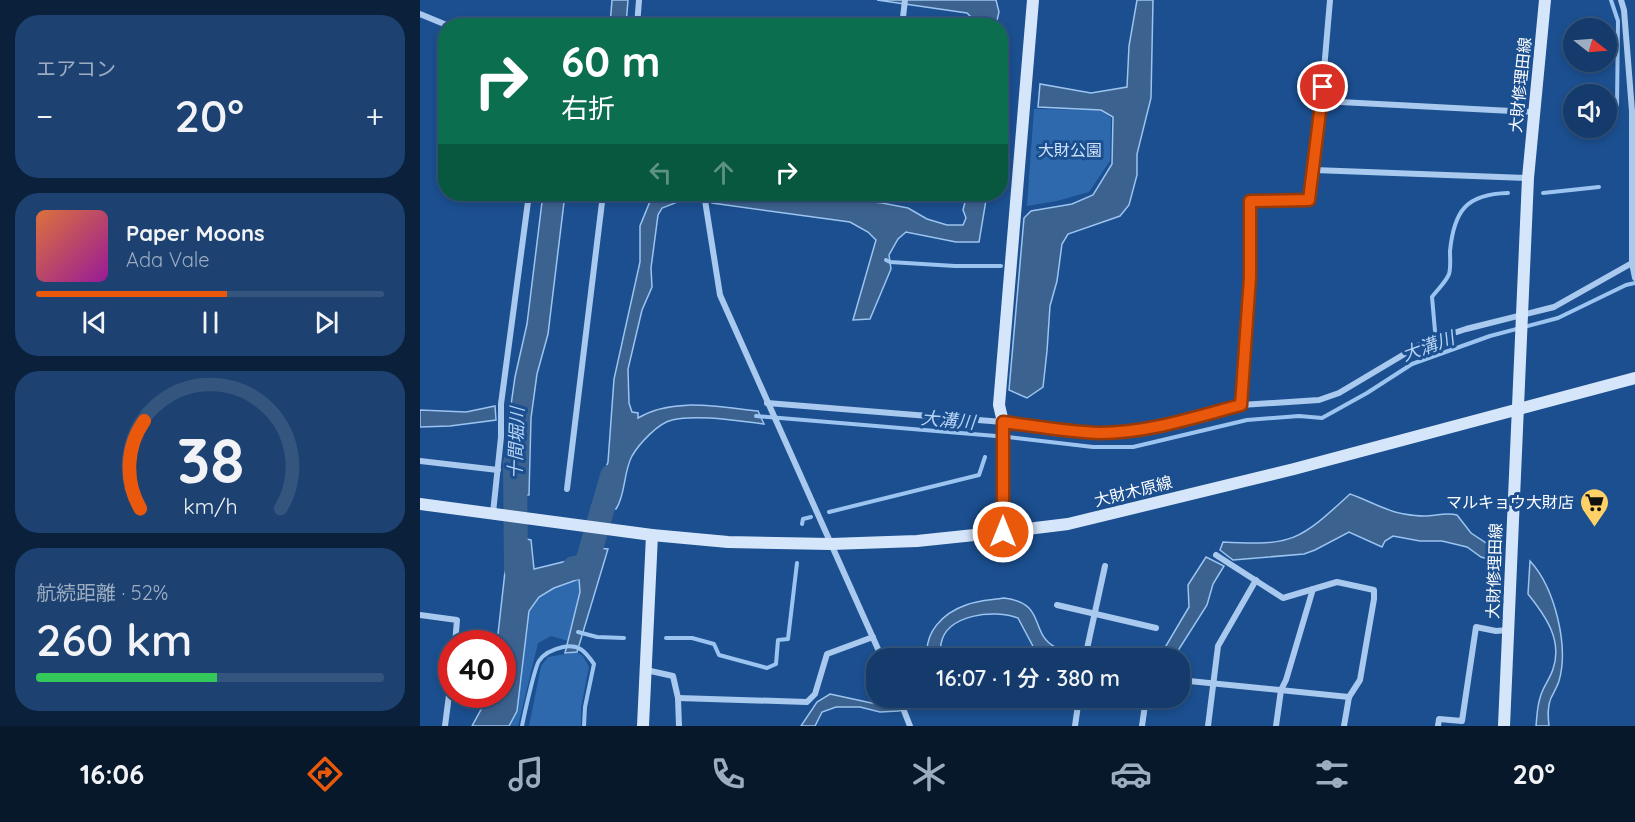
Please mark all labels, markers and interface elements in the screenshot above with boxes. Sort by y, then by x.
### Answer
north arrow [1563,18,1617,72]
map controls [1563,18,1617,138]
text: 60 m [561,35,661,88]
street label: 大財修理田線 [1505,36,1535,134]
icon: right [462,42,540,120]
text: エアコン [36,56,116,81]
pin [1297,61,1348,112]
icon: arrive [1306,70,1339,103]
button: sound [1563,84,1617,138]
text: 20° [175,87,244,143]
text: 右折 [561,91,615,125]
text: − [36,95,53,136]
text: + [365,95,384,136]
park label: 大財公園 [1038,140,1102,160]
icon: left [644,156,677,189]
icon: ahead [707,156,740,189]
icon: right [770,156,803,189]
text: Paper Moons [126,219,265,247]
text: Ada Vale [126,247,210,272]
icon: previous [78,306,111,339]
icon: pause [194,306,227,339]
icon: next [310,306,343,339]
water label: 大溝川 [1399,325,1459,366]
water label: 十間堀川 [503,405,529,479]
water label: 大溝川 [920,406,978,434]
text: 38 [176,421,244,499]
street label: 大財木原線 [1092,472,1174,510]
supermarket icon: マルキョウ大財店 [1579,486,1611,528]
place label: マルキョウ大財店 [1446,492,1574,512]
text: km/h [183,493,237,519]
position arrow [971,500,1035,564]
street label: 大財修理田線 [1482,523,1506,619]
text: 航続距離 · 52% [36,580,168,605]
text: 260 km [36,611,192,667]
speed limit sign: 40 [438,630,516,708]
text: 16:07 · 1 分 · 380 m [936,664,1120,692]
icon: directions [304,753,346,795]
icon: music [505,753,547,795]
icon: phone [707,753,749,795]
icon: climate [908,753,950,795]
icon: car [1110,753,1152,795]
icon: filters [1311,753,1353,795]
text: 16:06 [80,757,144,791]
text: 20° [1513,757,1555,791]

